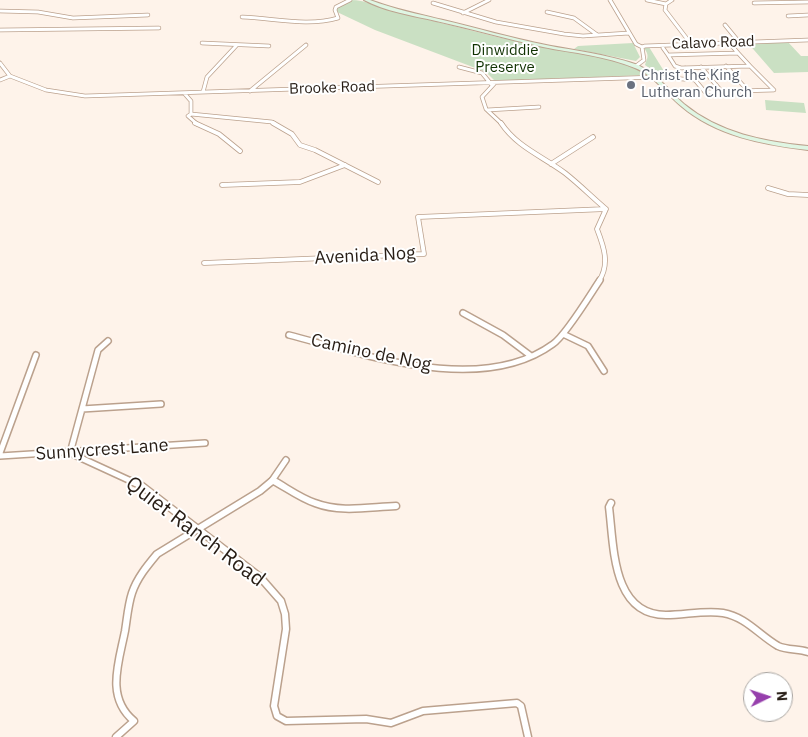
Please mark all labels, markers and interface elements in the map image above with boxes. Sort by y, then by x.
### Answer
street label: Calavo Road [671,33,755,53]
park label: Dinwiddie Preserve [472,42,538,77]
place label: Christ the King Lutheran Church [641,67,752,102]
street label: Brooke Road [289,78,375,98]
marker: Christ the King Lutheran Church [625,79,637,91]
street label: Avenida Nog [314,243,416,269]
street label: Camino de Nog [309,330,433,376]
street label: Sunnycrest Lane [35,435,169,465]
street label: Quiet Ranch Road [120,471,270,593]
north arrow [743,672,793,722]
text: N [773,690,791,702]

